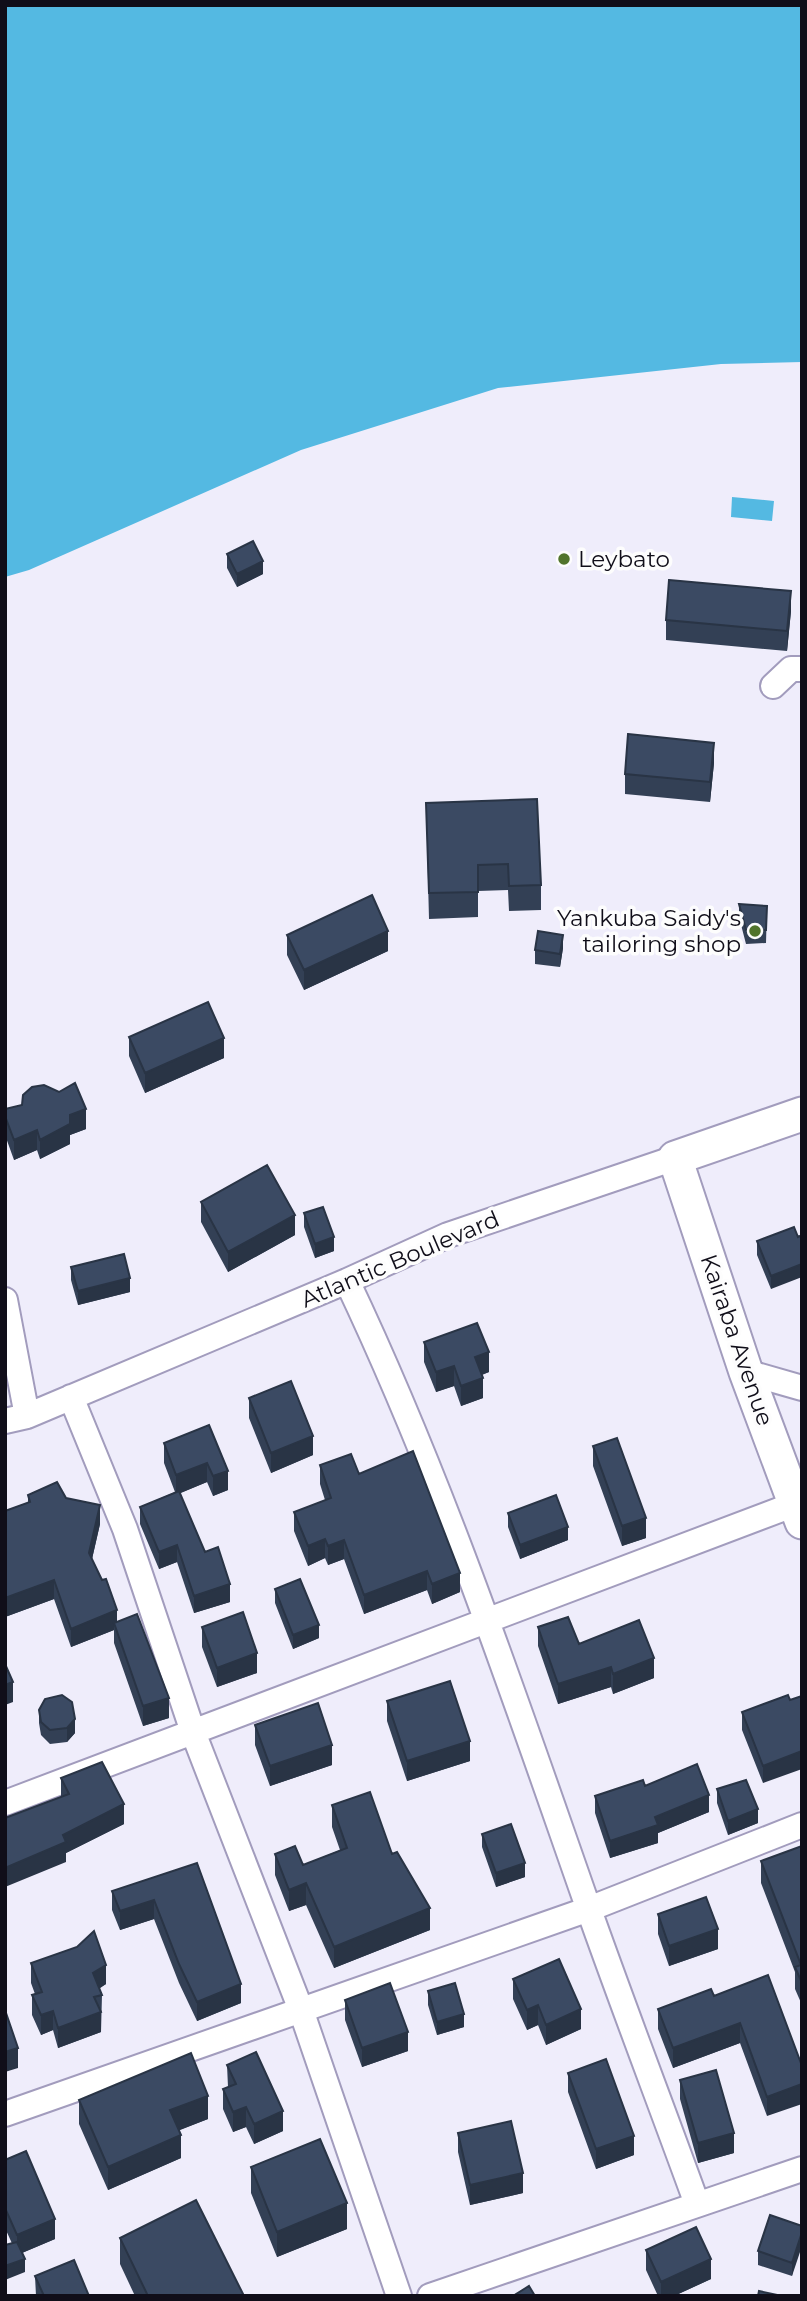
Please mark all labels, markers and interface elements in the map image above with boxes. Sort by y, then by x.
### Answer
place label: Leybato [578,545,670,573]
marker: Leybato [556,551,572,567]
place label: Yankuba Saidy's tailoring shop [557,904,741,958]
marker: Yankuba Saidy's tailoring shop [747,923,763,939]
street label: Atlantic Boulevard [297,1205,503,1313]
street label: Kairaba Avenue [695,1251,779,1429]

